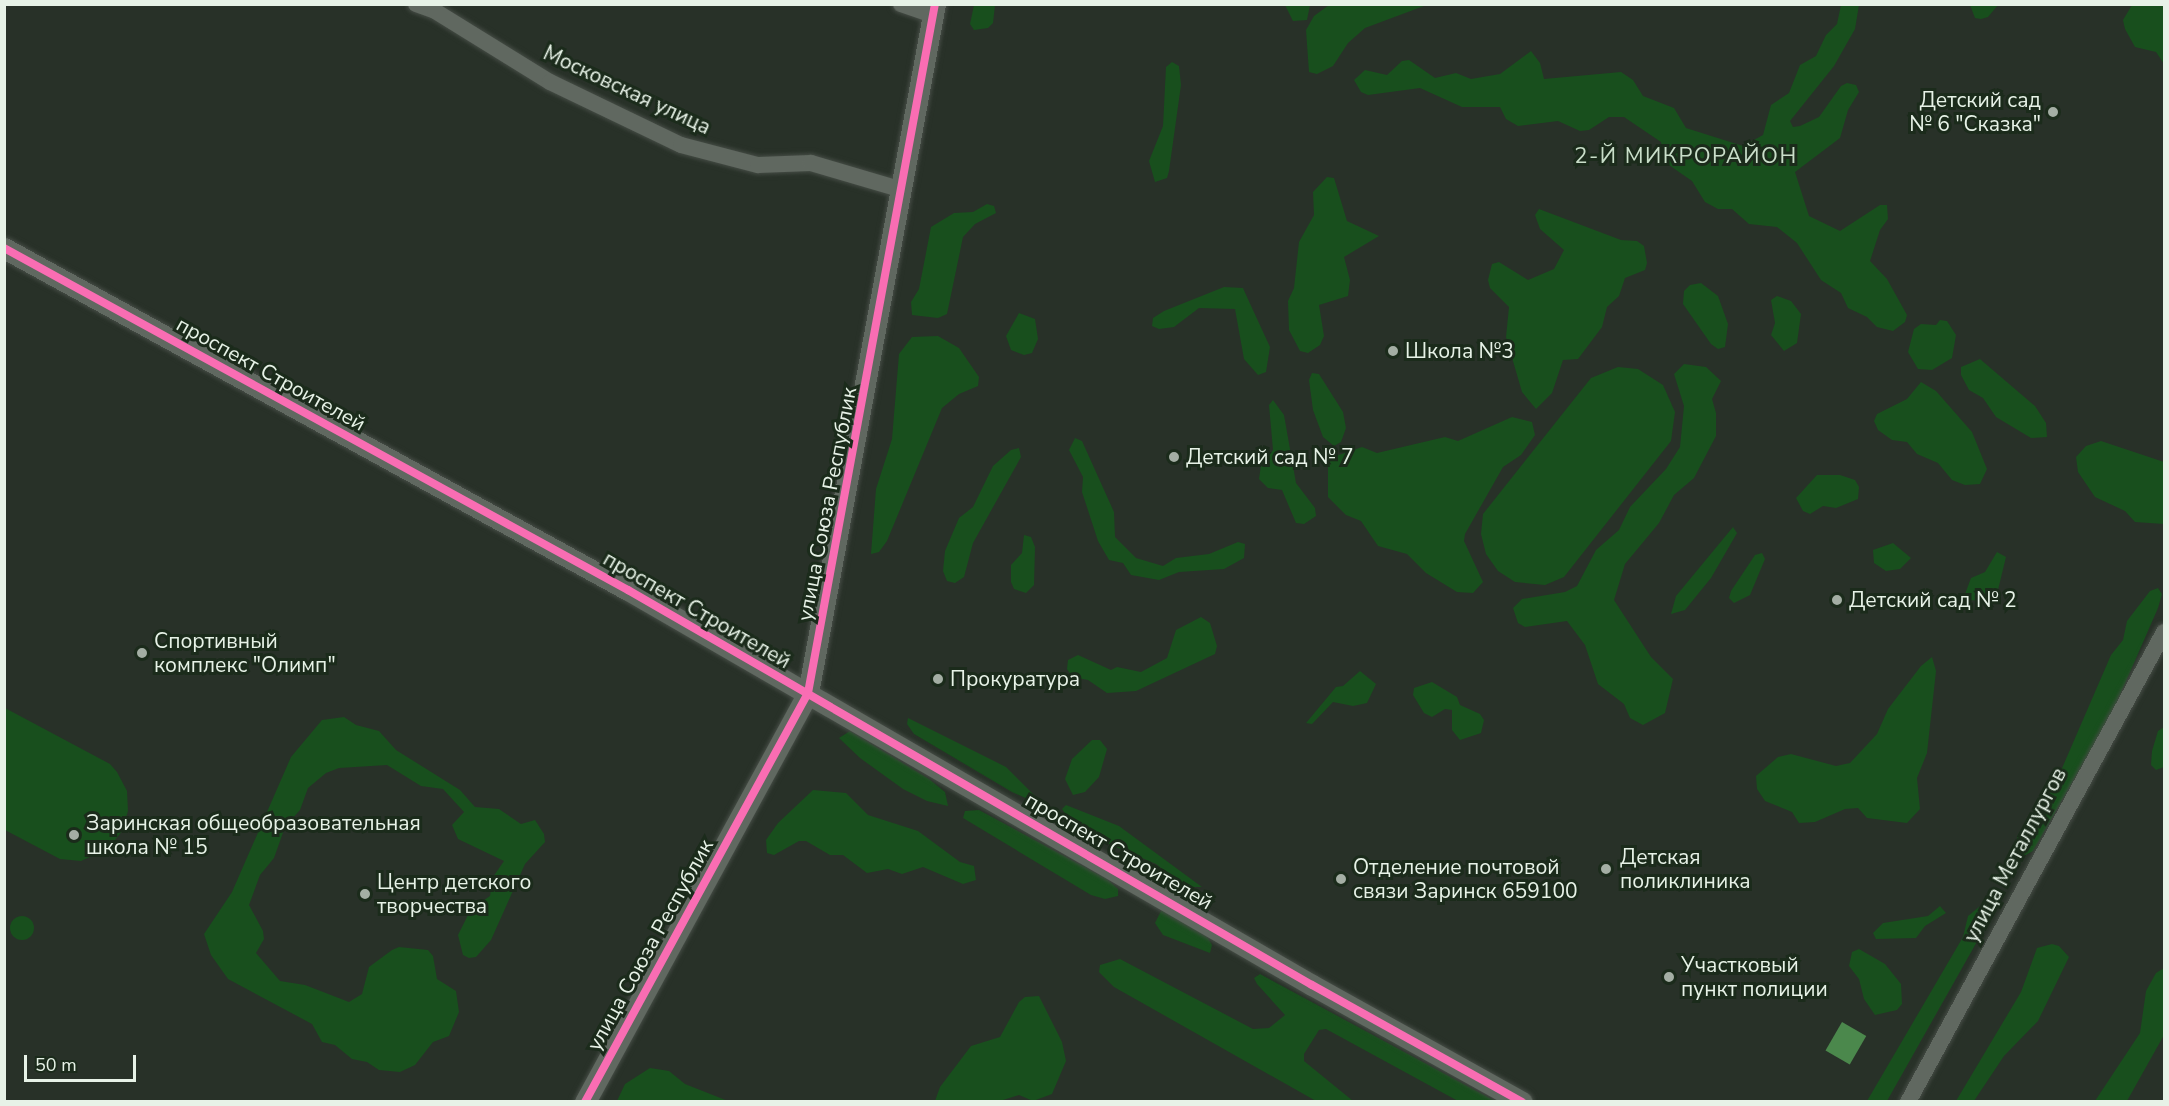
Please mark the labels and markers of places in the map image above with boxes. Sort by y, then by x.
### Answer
place label: Детский сад № 6 "Сказка" [1909,87,2041,137]
marker: Детский сад № 6 "Сказка" [2046,105,2060,119]
place label: Школа №3 [1405,338,1514,364]
marker: Школа №3 [1386,344,1400,358]
place label: Детский сад № 7 [1186,444,1354,470]
marker: Детский сад № 7 [1167,450,1181,464]
place label: Детский сад № 2 [1849,587,2017,613]
marker: Детский сад № 2 [1830,593,1844,607]
place label: Спортивный комплекс "Олимп" [154,628,336,678]
marker: Спортивный комплекс "Олимп" [135,646,149,660]
place label: Прокуратура [950,666,1080,692]
marker: Прокуратура [931,672,945,686]
place label: Заринская общеобразовательная школа № 15 [86,810,421,860]
marker: Заринская общеобразовательная школа № 15 [67,828,81,842]
place label: Детская поликлиника [1620,844,1751,894]
place label: Отделение почтовой связи Заринск 659100 [1353,854,1578,904]
marker: Детская поликлиника [1597,860,1615,878]
place label: Центр детского творчества [377,869,531,919]
marker: Отделение почтовой связи Заринск 659100 [1334,872,1348,886]
marker: Центр детского творчества [358,887,372,901]
place label: Участковый пункт полиции [1681,952,1828,1002]
marker: Участковый пункт полиции [1662,970,1676,984]

